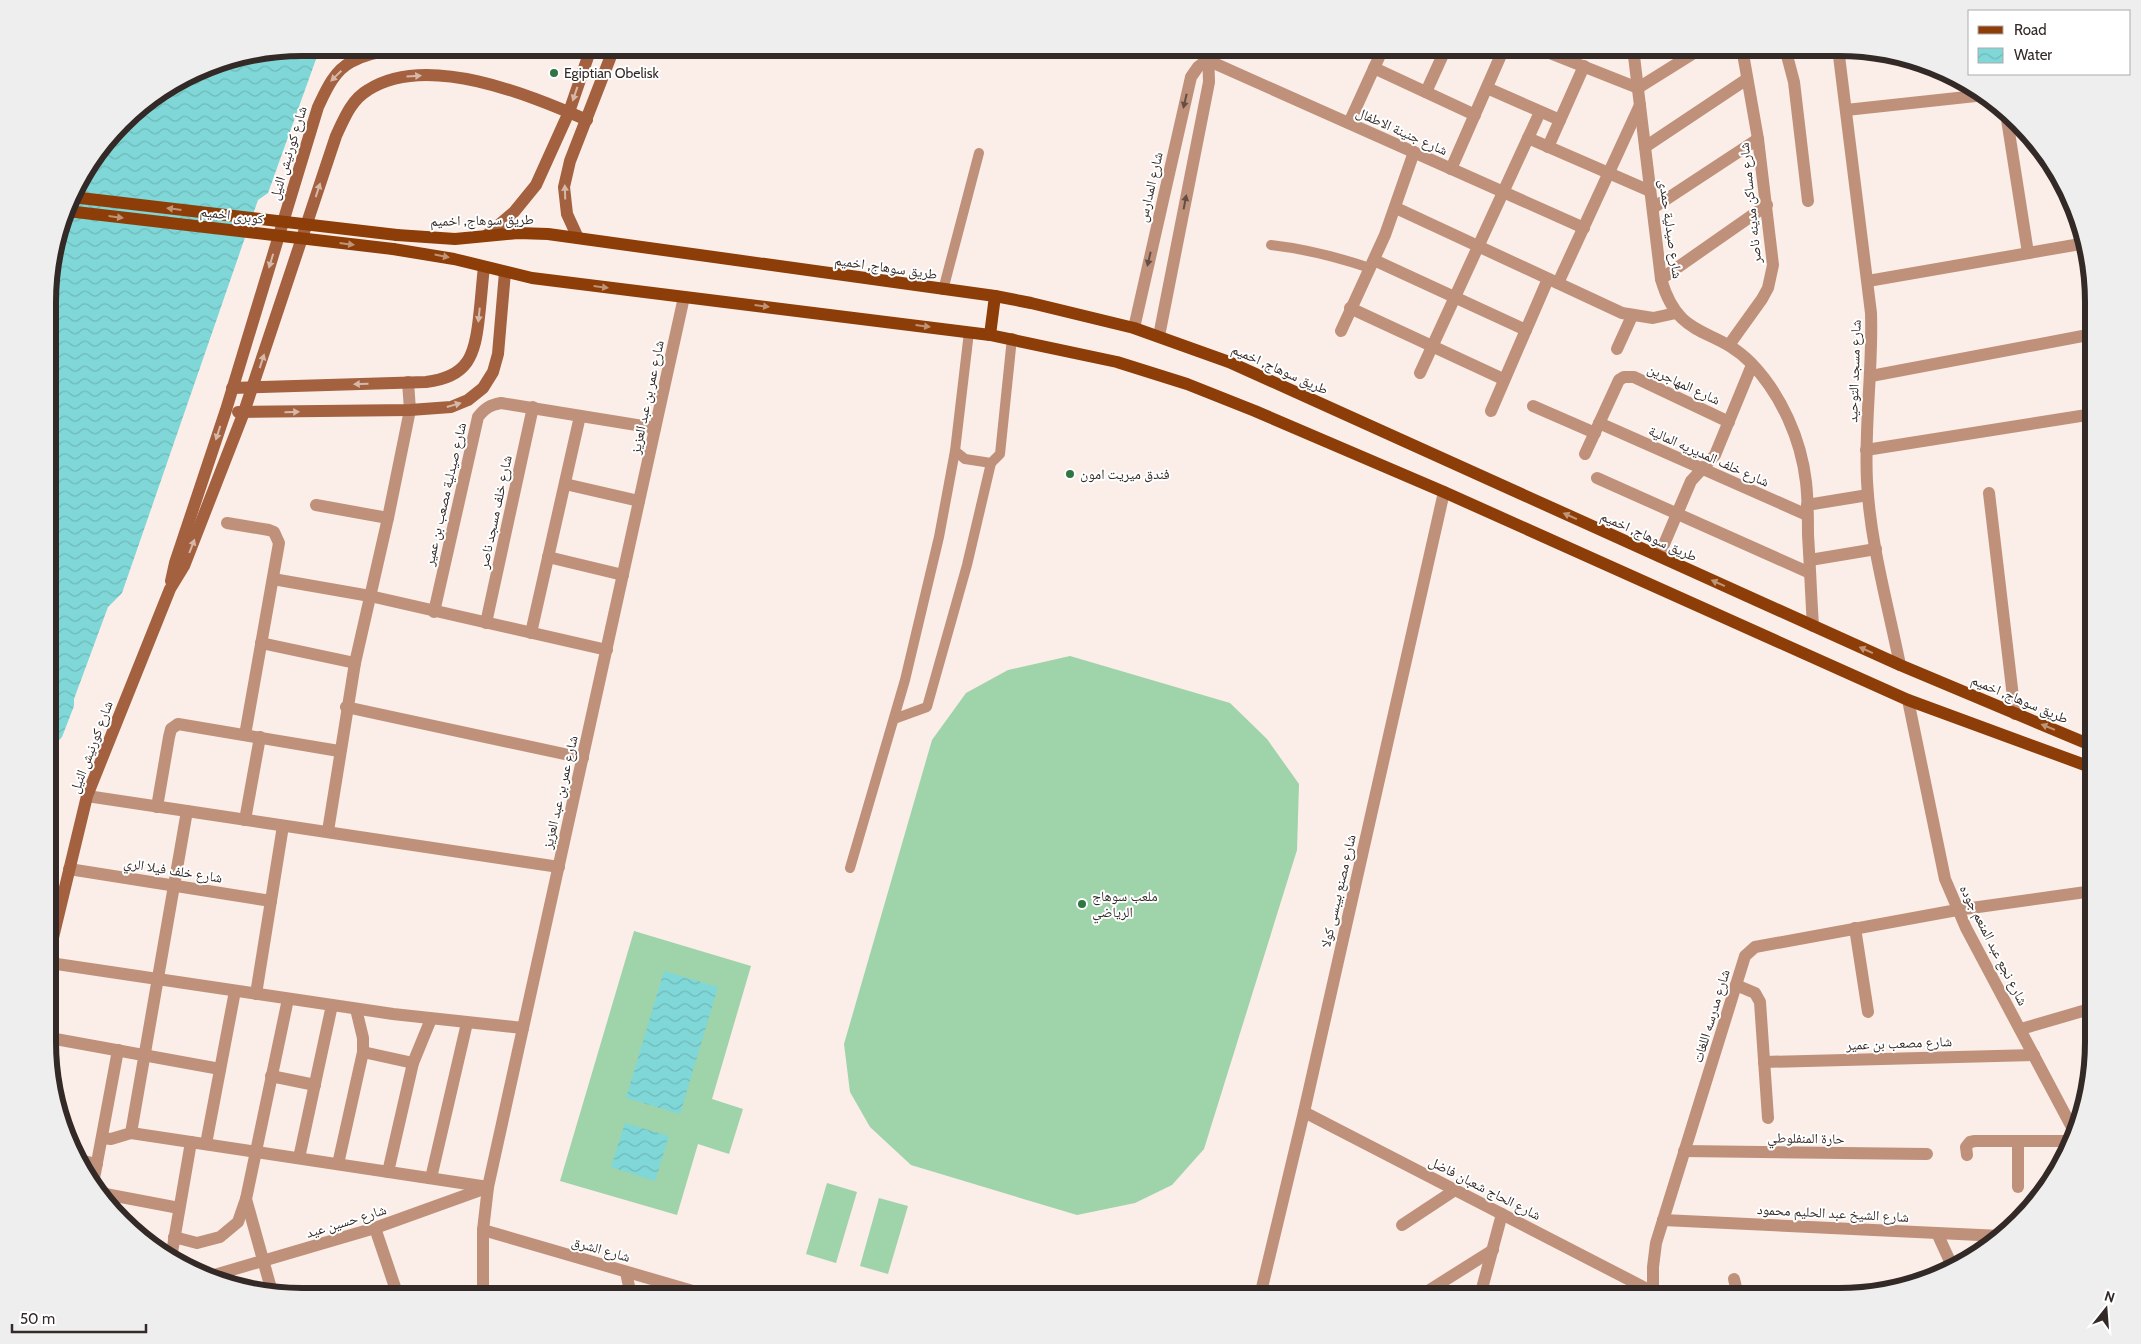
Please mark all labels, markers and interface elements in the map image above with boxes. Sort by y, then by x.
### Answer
legend [1968,10,2131,75]
text: Road [2014,21,2047,39]
text: Water [2014,46,2052,64]
place label: Egiptian Obelisk [564,64,660,82]
marker: Egiptian Obelisk [548,67,560,79]
one-way arrow [331,69,343,81]
one-way arrow [406,72,422,80]
one-way arrow [571,86,579,101]
one-way arrow [1181,93,1189,108]
street label: شارع جنينة الاطفال [1353,103,1451,160]
street label: شارع كورنيش النيل [265,104,312,203]
street label: شارع مساكن مدينه ناصر [1735,142,1766,265]
street label: شارع المدارس [1133,150,1168,224]
street label: شارع صيدلية حمدى [1654,178,1687,280]
one-way arrow [315,182,323,197]
one-way arrow [561,184,569,200]
one-way arrow [1182,194,1190,210]
street label: كوبرى اخميم [199,202,265,229]
one-way arrow [166,205,182,213]
street label: طريق سوهاج, اخميم [430,210,534,231]
one-way arrow [108,213,124,221]
one-way arrow [339,240,355,248]
street label: طريق سوهاج, اخميم [833,251,939,284]
one-way arrow [434,252,449,260]
one-way arrow [1145,252,1153,267]
one-way arrow [266,253,274,268]
one-way arrow [593,283,609,291]
one-way arrow [754,302,770,310]
one-way arrow [475,307,483,323]
street label: شارع مسجد التوحيد [1843,319,1866,423]
one-way arrow [916,322,932,330]
street label: شارع عمر بن عبد العزيز [626,339,669,457]
street label: طريق سوهاج, اخميم [1229,340,1331,399]
one-way arrow [258,353,266,368]
street label: شارع المهاجرين [1644,359,1723,410]
one-way arrow [352,380,368,388]
one-way arrow [446,400,461,408]
one-way arrow [284,407,300,415]
street label: شارع صيدلية مصعب بن عمير [420,421,471,569]
street label: شارع خلف المديريه المالية [1646,421,1772,492]
one-way arrow [214,425,221,440]
street label: شارع خلف مسجد ناصر [474,454,517,572]
place label: فندق ميريت امون [1080,465,1170,483]
marker: فندق ميريت امون [1064,468,1076,480]
street label: طريق سوهاج, اخميم [1598,507,1700,566]
one-way arrow [1563,512,1577,520]
one-way arrow [189,538,196,553]
one-way arrow [1711,579,1725,587]
one-way arrow [1859,646,1873,654]
street label: طريق سوهاج, اخميم [1968,670,2071,728]
street label: شارع كورنيش النيل [65,698,118,796]
one-way arrow [2041,723,2055,731]
street label: شارع عمر بن عبد العزيز [538,734,583,852]
street label: شارع مصنع بيبسى كولا [1316,833,1361,950]
street label: شارع خلف فيلا الري [122,853,224,889]
street label: شارع نجع عبد المنعم جوده [1955,882,2032,1009]
place label: ملعب سوهاج الرياضي [1092,887,1158,924]
marker: ملعب سوهاج الرياضي [1076,898,1088,910]
street label: شارع مدرسه اللغات [1688,967,1735,1065]
street label: شارع مصعب بن عمير [1845,1032,1952,1055]
street label: حارة المنفلوطي [1767,1128,1845,1150]
street label: شارع الحاج شعبان فاضل [1425,1152,1544,1225]
street label: شارع حسين عيد [304,1200,389,1243]
street label: شارع الشيخ عبد الحليم محمود [1756,1200,1910,1227]
street label: شارع الشرق [569,1232,632,1267]
north arrow [2081,1284,2131,1334]
text: N [2102,1287,2117,1307]
scale bar [12,1302,146,1334]
text: 50 m [20,1310,55,1328]

